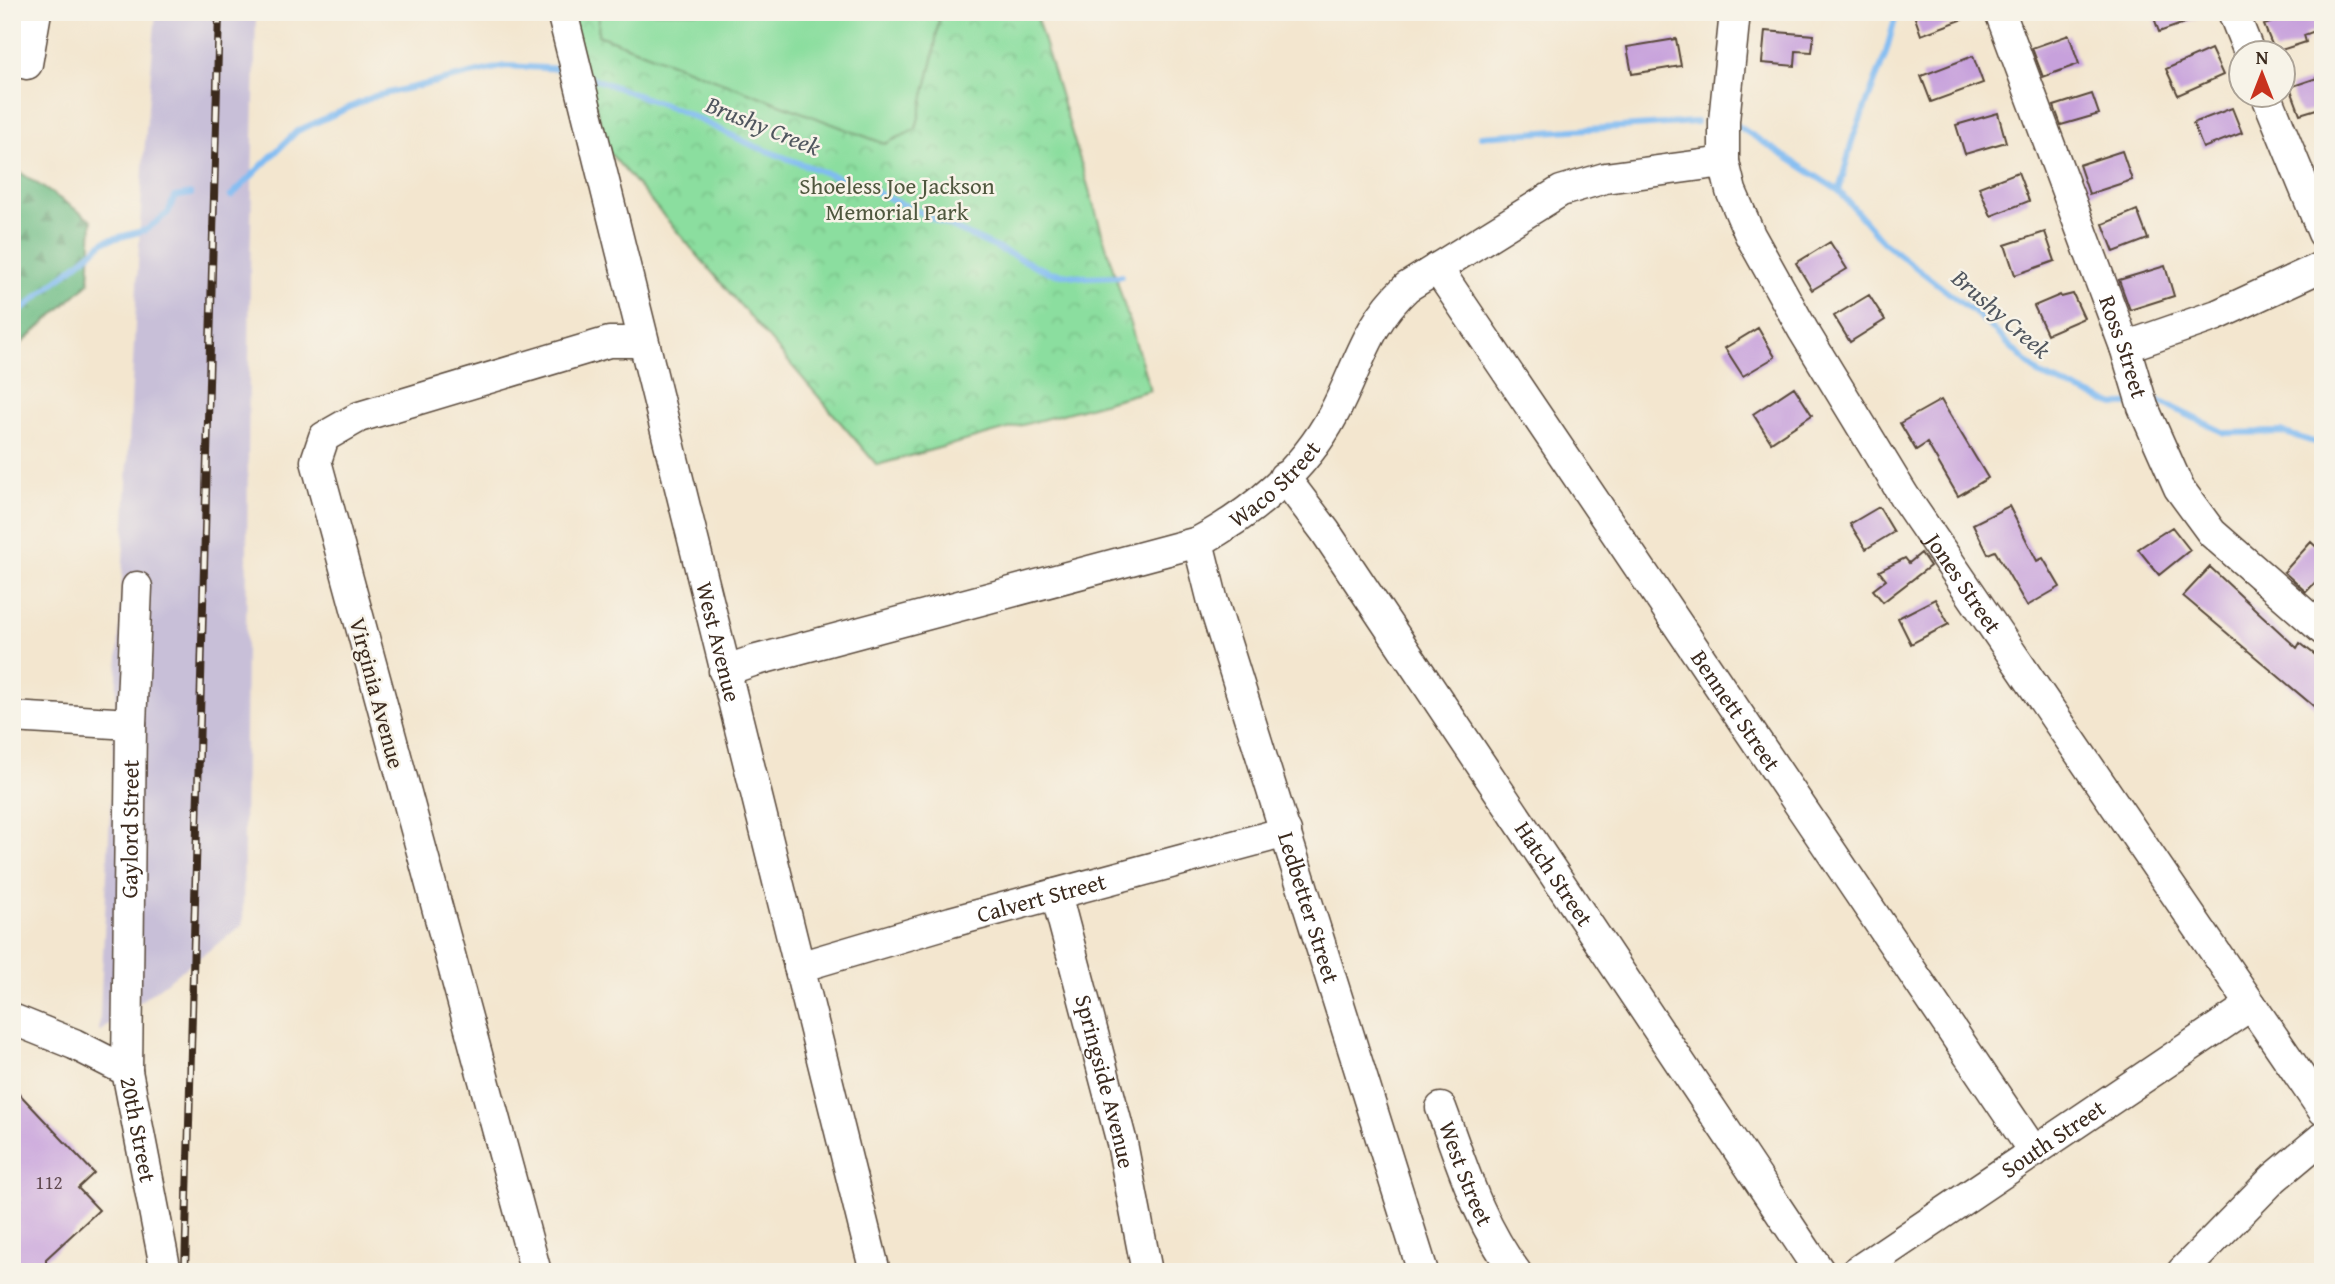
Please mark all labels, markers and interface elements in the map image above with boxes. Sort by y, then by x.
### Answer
north arrow [2226,38,2296,108]
text: N [2256,43,2269,71]
water label: Brushy Creek [700,86,826,164]
park label: Shoeless Joe Jackson Memorial Park [799,169,995,228]
water label: Brushy Creek [1944,260,2058,366]
street label: Ross Street [2091,291,2156,402]
street label: Waco Street [1222,434,1328,535]
street label: Jones Street [1916,524,2010,640]
street label: West Avenue [688,578,750,705]
street label: Virginia Avenue [342,614,413,772]
street label: Bennett Street [1683,643,1789,778]
street label: Gaylord Street [112,759,147,899]
street label: Hatch Street [1507,814,1602,933]
street label: Ledbetter Street [1270,828,1348,987]
street label: Calvert Street [973,864,1109,930]
street label: Springside Avenue [1067,991,1144,1171]
street label: 20th Street [113,1074,165,1185]
street label: South Street [1994,1091,2112,1186]
street label: West Street [1431,1116,1502,1231]
house number: 112 [35,1168,63,1196]

